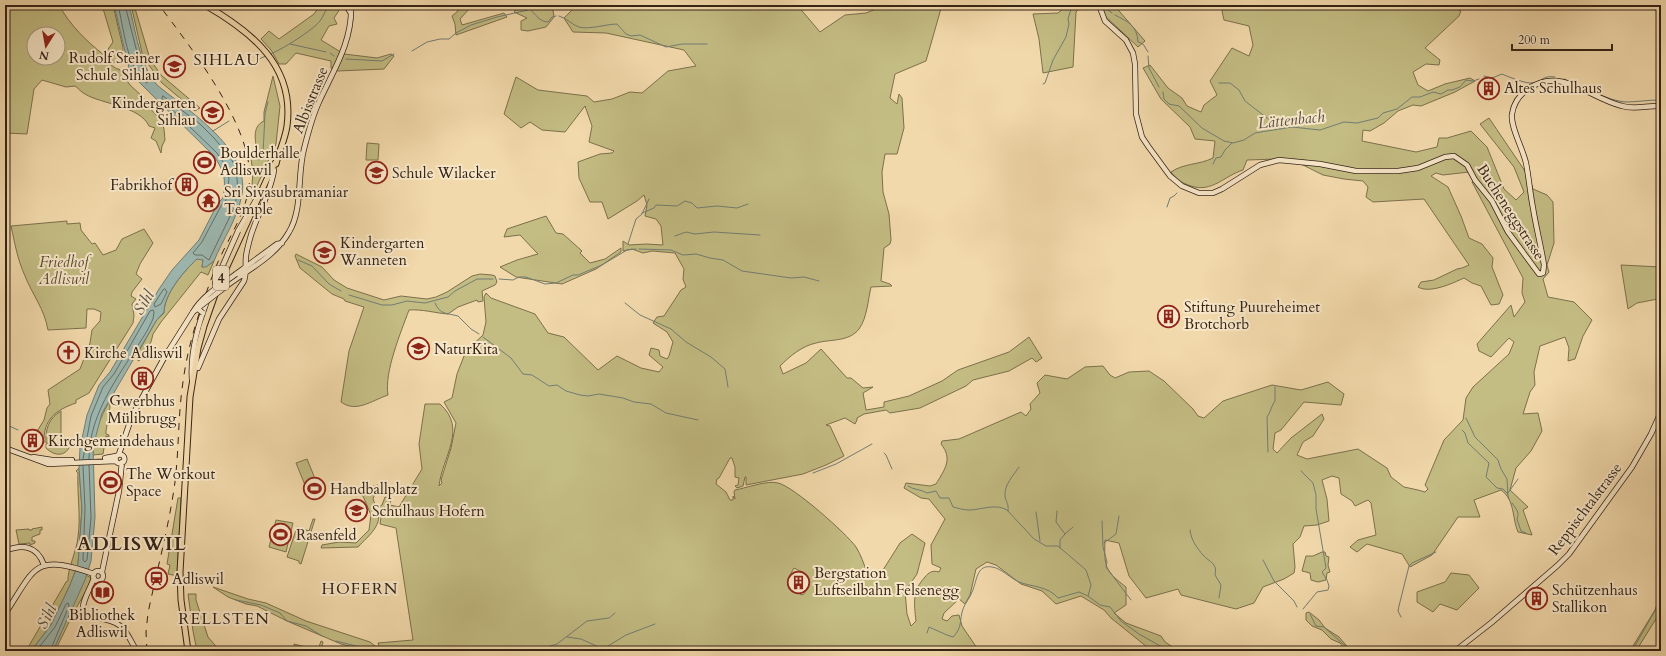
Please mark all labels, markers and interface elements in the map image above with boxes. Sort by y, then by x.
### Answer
north arrow [26,26,66,66]
scale bar [1512,26,1612,52]
text: 200 m [1518,32,1551,48]
text: N [38,47,50,64]
place label: Rudolf Steiner Schule Sihlau [69,48,161,85]
district label: SIHLAU [194,49,260,71]
school or university icon: Rudolf Steiner Schule Sihlau [162,54,188,80]
street label: Albisstrasse [288,63,333,136]
building icon: Altes Schulhaus [1475,75,1501,101]
place label: Altes Schulhaus [1504,78,1602,98]
place label: Kindergarten Sihlau [111,93,196,130]
school or university icon: Kindergarten Sihlau [199,99,225,125]
water label: Lättenbach [1257,106,1326,134]
place label: Boulderhalle Adliswil [220,143,300,180]
sports icon: Boulderhalle Adliswil [191,149,217,175]
school or university icon: Schule Wilacker [363,160,389,186]
street label: Bucheneggstrasse [1472,160,1550,264]
place label: Schule Wilacker [392,163,496,183]
building icon: Fabrikhof [174,172,200,198]
place label: Fabrikhof [110,175,174,195]
place label: Sri Sivasubramaniar Temple [224,182,349,219]
temple icon: Sri Sivasubramaniar Temple [195,188,221,214]
place label: Kindergarten Wanneten [339,233,425,270]
school or university icon: Kindergarten Wanneten [312,239,338,265]
park label: Friedhof Adliswil [38,252,92,289]
road number: 4 [213,266,229,290]
water label: Sihl [128,285,160,319]
place label: Stiftung Puureheimet Brotchorb [1184,297,1320,334]
building icon: Stiftung Puureheimet Brotchorb [1156,303,1182,329]
school or university icon: NaturKita [405,336,431,362]
place label: NaturKita [434,339,499,359]
church icon: Kirche Adliswil [56,340,82,366]
place label: Kirche Adliswil [84,343,183,363]
building icon: Gwerbhus Mülibrugg [129,365,155,391]
place label: Gwerbhus Mülibrugg [108,391,177,428]
building icon: Kirchgemeindehaus [19,428,45,454]
place label: Kirchgemeindehaus [48,431,174,451]
street label: Reppischtalstrasse [1544,458,1627,559]
place label: The Workout Space [126,464,216,501]
sports icon: The Workout Space [97,470,123,496]
sports icon: Handballplatz [301,476,327,502]
place label: Handballplatz [330,479,418,499]
school or university icon: Schulhaus Hofern [344,498,370,524]
place label: Schulhaus Hofern [372,501,485,521]
sports icon: Rasenfeld [268,522,294,548]
place label: Rasenfeld [296,525,356,545]
district label: ADLISWIL [77,531,187,557]
place label: Bergstation Luftseilbahn Felsenegg [814,563,960,600]
station icon: Adliswil [144,566,170,592]
place label: Adliswil [172,569,224,589]
building icon: Bergstation Luftseilbahn Felsenegg [786,569,812,595]
district label: HOFERN [322,578,398,600]
library icon: Bibliothek Adliswil [89,579,115,605]
place label: Schützenhaus Stallikon [1552,580,1638,617]
building icon: Schützenhaus Stallikon [1523,586,1549,612]
water label: Sihl [31,600,63,633]
place label: Bibliothek Adliswil [69,605,135,642]
district label: RELLSTEN [178,608,270,630]

